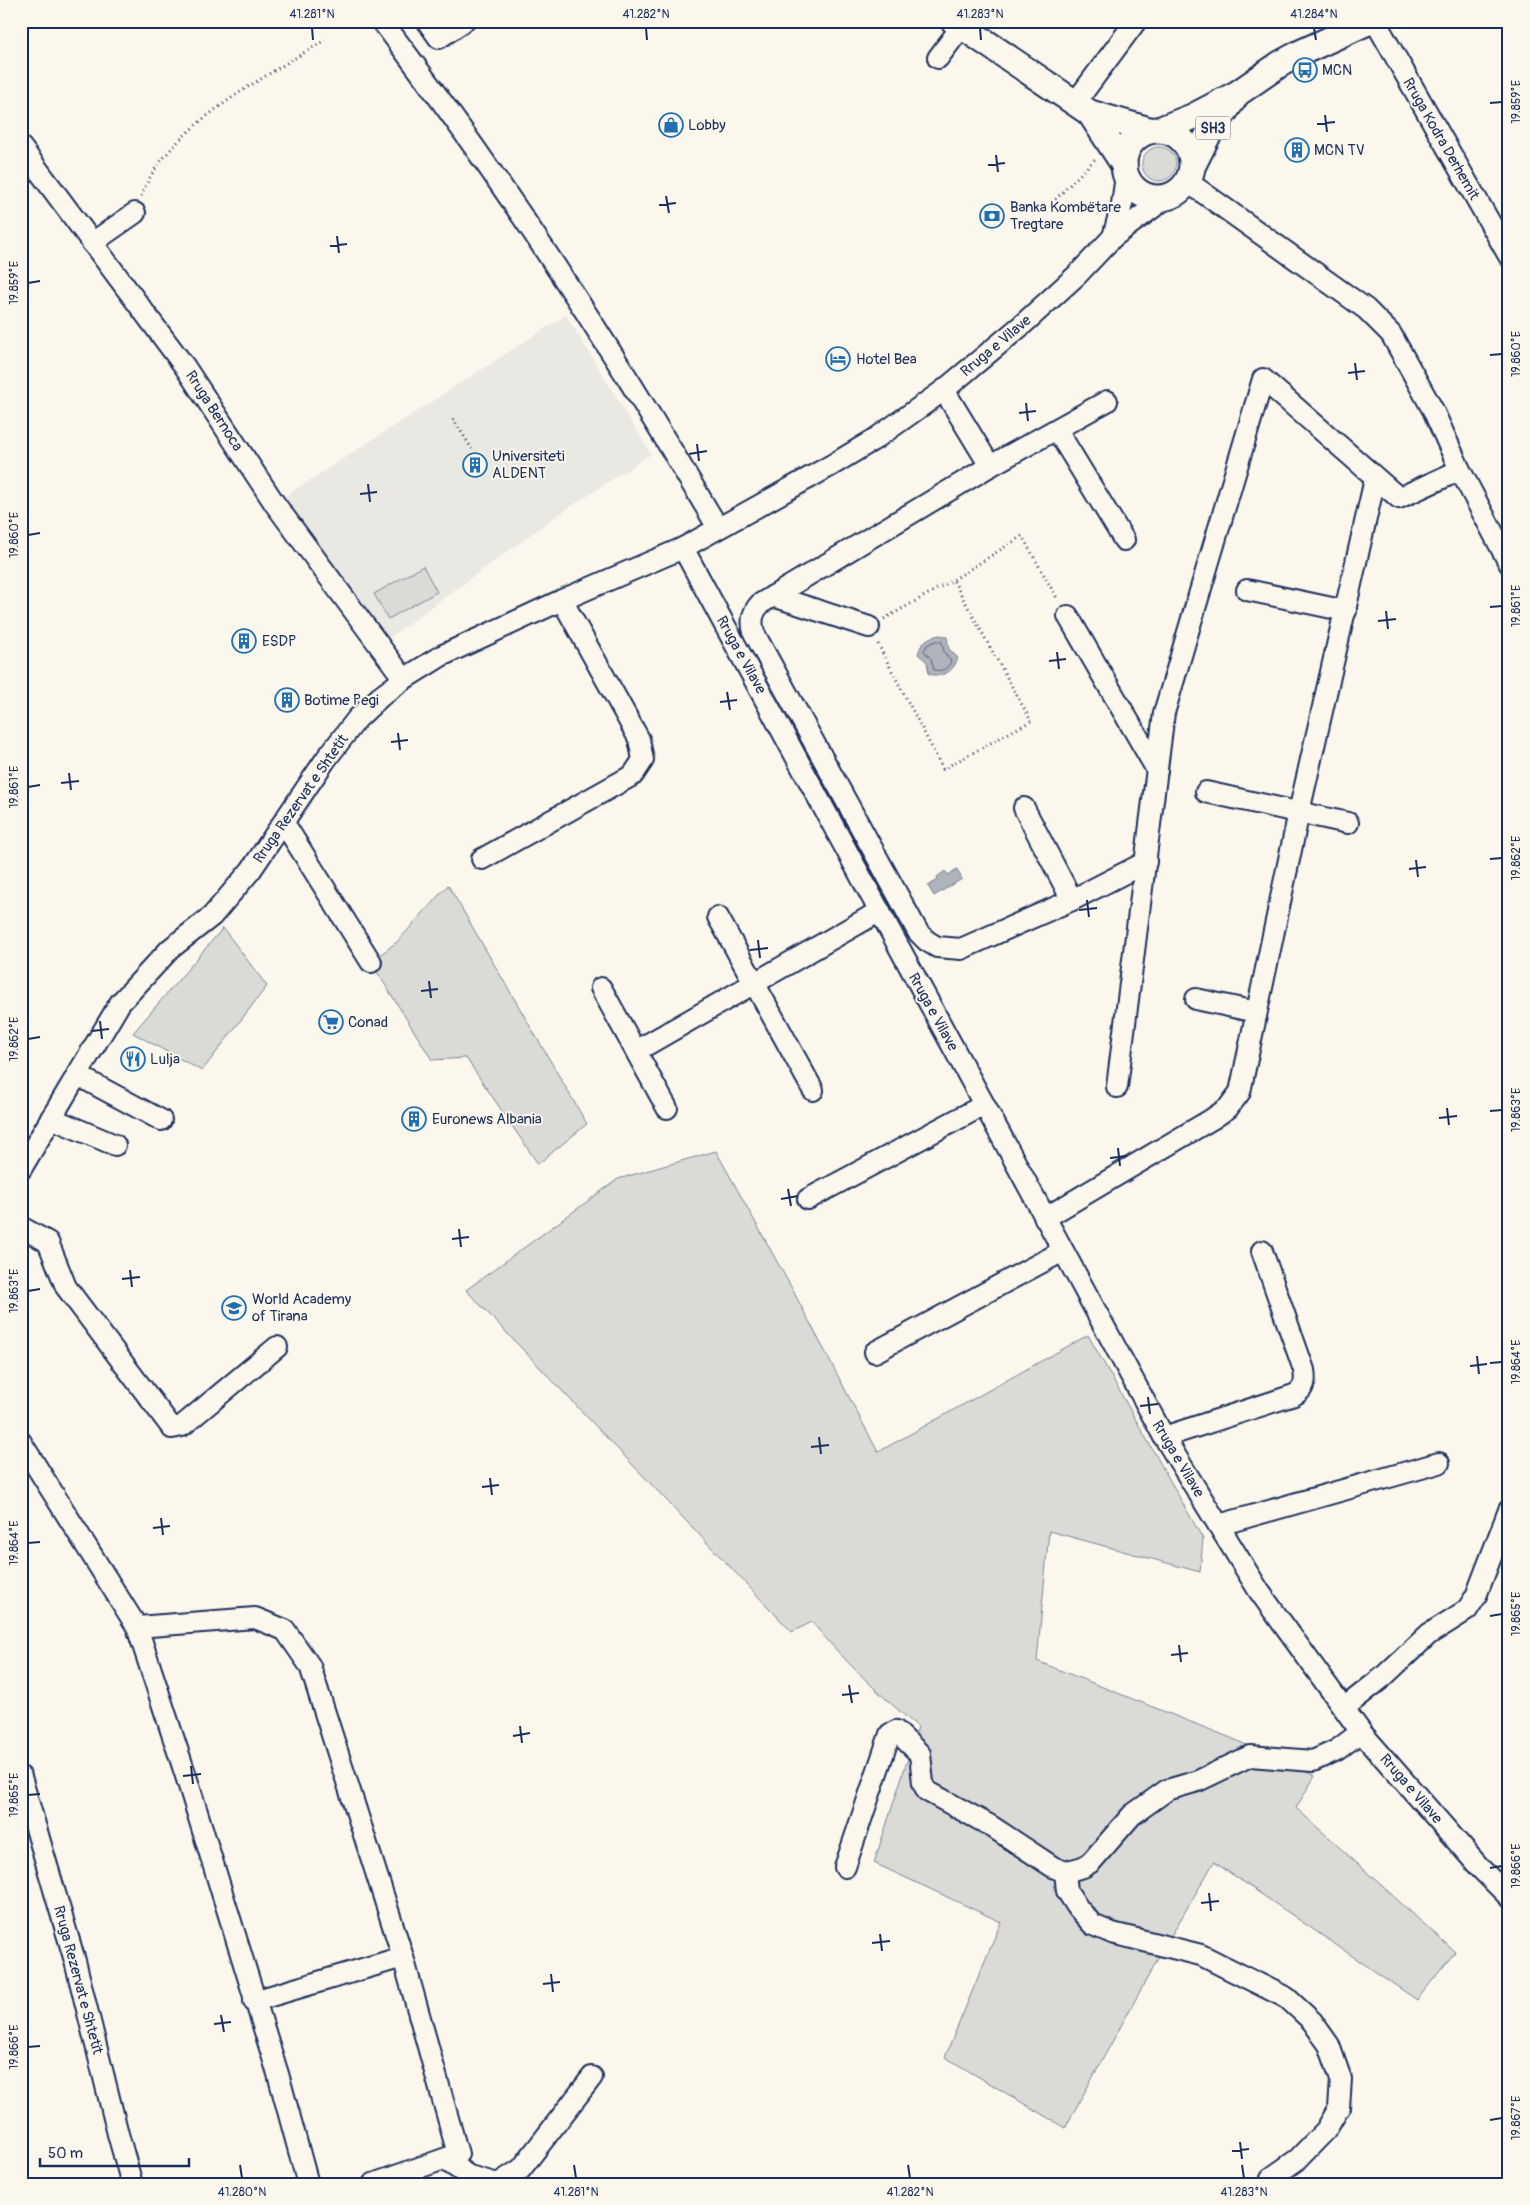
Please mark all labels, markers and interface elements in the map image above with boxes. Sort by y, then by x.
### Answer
text: 41.281°N [289,7,335,22]
text: 41.282°N [622,7,670,22]
text: 41.283°N [956,7,1004,22]
text: 41.284°N [1290,7,1338,22]
bus stop icon: MCN [1292,57,1318,83]
place label: MCN [1322,61,1352,80]
street label: Rruga Kodra Derhemit [1398,75,1484,204]
text: 19.859°E [1509,80,1524,124]
shop icon: Lobby [658,112,684,138]
place label: Lobby [688,116,726,135]
road number: SH3 [1196,116,1230,140]
building icon: MCN TV [1284,137,1310,163]
place label: MCN TV [1314,141,1365,160]
place label: Banka Kombëtare Tregtare [1010,198,1121,234]
bank icon: Banka Kombëtare Tregtare [979,203,1005,229]
text: 19.859°E [7,261,22,305]
street label: Rruga e Vilave [957,311,1036,381]
text: 19.860°E [1509,331,1524,377]
hotel icon: Hotel Bea [825,346,851,372]
place label: Hotel Bea [856,350,917,369]
street label: Rruga Bernoca [181,367,247,455]
place label: Universiteti ALDENT [492,447,565,483]
building icon: Universiteti ALDENT [462,452,488,478]
text: 19.860°E [7,512,22,558]
text: 19.861°E [1509,585,1524,627]
street label: Rruga e Vilave [712,613,771,698]
building icon: ESDP [231,628,257,654]
place label: ESDP [262,632,296,651]
building icon: Botime Pegi [274,687,300,713]
place label: Botime Pegi [304,691,379,710]
street label: Rruga Rezervat e Shtetit [249,730,353,867]
text: 19.861°E [7,766,22,808]
text: 19.862°E [1509,836,1524,880]
street label: Rruga e Vilave [904,970,963,1055]
supermarket icon: Conad [318,1009,344,1035]
place label: Conad [348,1013,388,1032]
text: 19.862°E [7,1017,22,1061]
restaurant icon: Lulja [120,1046,146,1072]
place label: Lulja [150,1050,180,1069]
text: 19.863°E [1509,1088,1524,1132]
building icon: Euronews Albania [401,1106,427,1132]
place label: Euronews Albania [432,1110,542,1129]
text: 19.863°E [7,1269,22,1313]
place label: World Academy of Tirana [252,1290,352,1326]
school or university icon: World Academy of Tirana [221,1295,247,1321]
text: 19.864°E [1509,1340,1524,1385]
street label: Rruga e Vilave [1148,1417,1209,1501]
text: 19.864°E [7,1521,22,1566]
text: 19.865°E [1509,1592,1524,1636]
street label: Rruga e Vilave [1376,1750,1447,1828]
text: 19.865°E [7,1773,22,1817]
text: 19.866°E [1509,1843,1524,1889]
street label: Rruga Rezervat e Shtetit [49,1904,107,2057]
text: 19.866°E [7,2024,22,2070]
text: 19.867°E [1509,2096,1524,2140]
scale bar [40,2135,189,2167]
text: 50 m [48,2144,83,2163]
text: 41.280°N [218,2185,266,2200]
text: 41.281°N [553,2185,599,2200]
text: 41.282°N [886,2185,934,2200]
text: 41.283°N [1220,2185,1268,2200]

